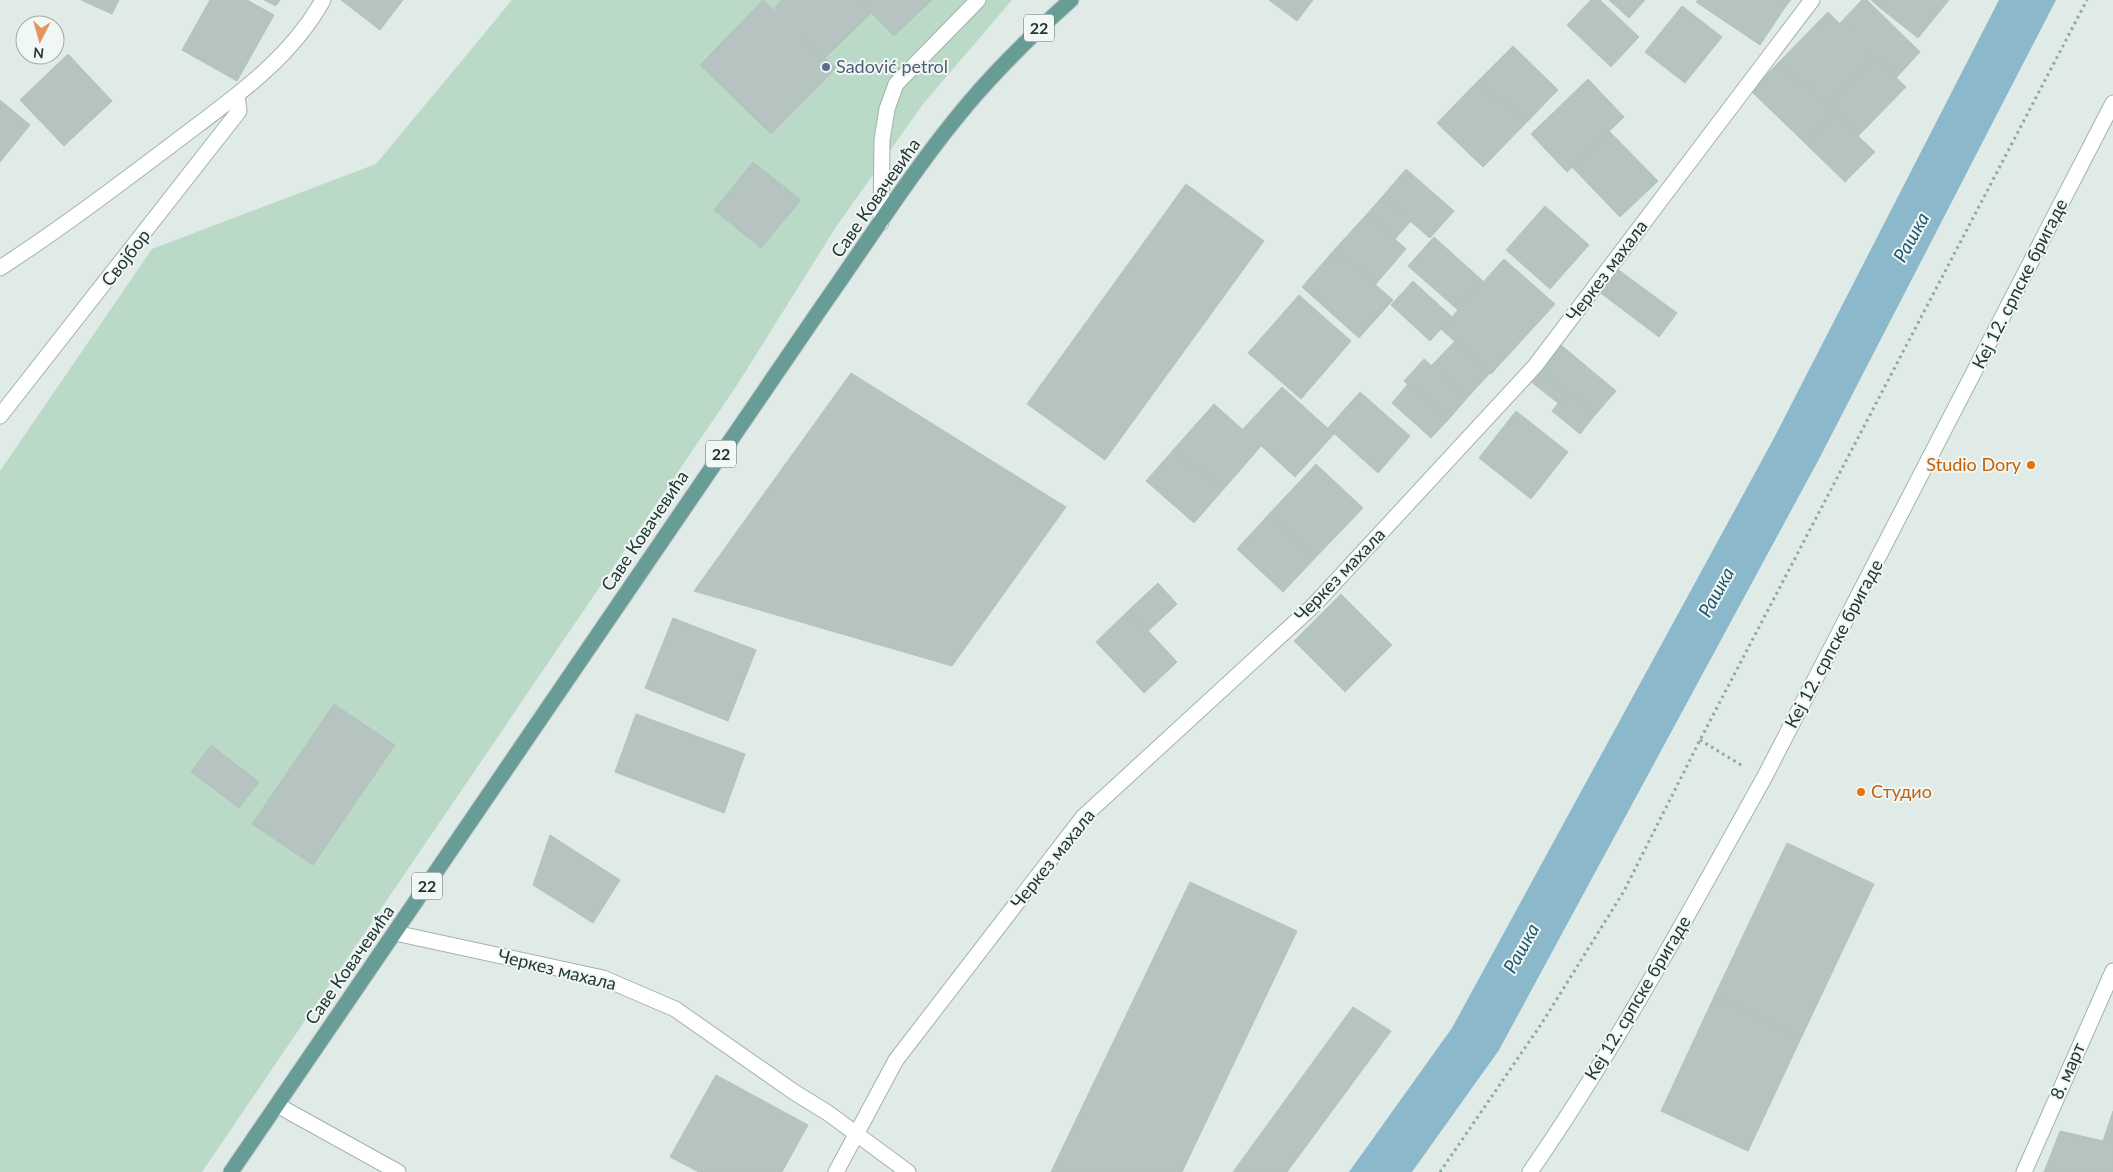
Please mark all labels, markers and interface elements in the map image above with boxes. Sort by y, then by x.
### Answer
road number: 22 [1024,14,1054,42]
north arrow [15,15,65,65]
text: N [32,44,45,62]
place label: Sadović petrol [836,55,948,77]
marker: Sadović petrol [820,61,832,73]
street label: Саве Ковачевића [826,134,924,261]
street label: Кеј 12. српске бригаде [1967,195,2072,372]
water label: Рашка [1888,208,1934,266]
street label: Черкез махала [1561,215,1652,325]
street label: Својбор [96,225,154,290]
road number: 22 [706,440,736,468]
place label: Studio Dory [1926,453,2022,475]
marker: Studio Dory [2025,459,2037,471]
street label: Саве Ковачевића [596,466,693,595]
street label: Черкез махала [1289,523,1389,626]
street label: Кеј 12. српске бригаде [1779,555,1887,732]
water label: Рашка [1693,563,1739,621]
place label: Студио [1871,780,1932,802]
marker: Студио [1855,786,1867,798]
street label: Черкез махала [1005,804,1099,912]
road number: 22 [412,872,442,899]
street label: Саве Ковачевића [300,901,398,1028]
street label: Кеј 12. српске бригаде [1579,911,1695,1084]
water label: Рашка [1498,919,1544,977]
street label: Черкез махала [496,944,619,994]
street label: 8. март [2045,1039,2089,1102]

